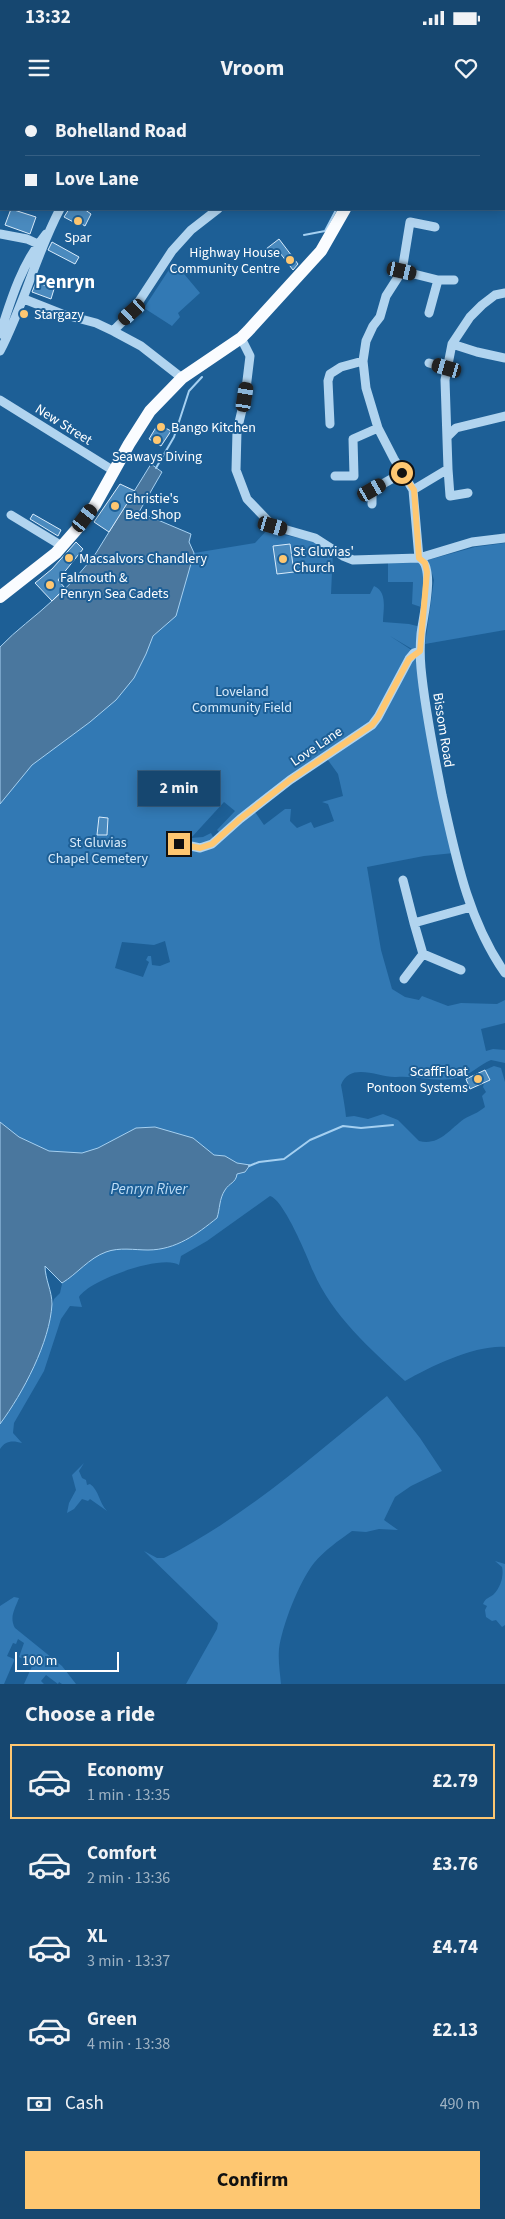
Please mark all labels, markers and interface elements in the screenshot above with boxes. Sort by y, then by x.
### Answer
text: 13:32 [25,4,71,31]
text: Vroom [221,52,284,84]
icon: menu [25,54,53,82]
icon: heart [452,54,480,82]
text: Bohelland Road [55,118,187,145]
text: Love Lane [55,166,139,193]
marker: Spar [72,215,84,227]
place label: Spar [65,228,92,248]
place label: Highway House Community Centre [169,243,280,279]
marker: Highway House Community Centre [284,254,296,266]
car [385,260,418,282]
district label: Penryn [35,269,95,296]
car [115,296,148,328]
place label: Stargazy [34,305,84,325]
marker: Stargazy [18,308,30,320]
car [430,357,463,379]
car [235,381,254,413]
street label: New Street [31,399,96,450]
place label: Bango Kitchen [171,418,256,438]
marker: Bango Kitchen [155,421,167,433]
marker: Seaways Diving [151,434,163,446]
place label: Seaways Diving [112,447,202,467]
route start [391,462,413,484]
car [355,476,388,504]
place label: Christie's Bed Shop [125,489,181,525]
marker: Christie's Bed Shop [109,500,121,512]
car [69,502,100,534]
car [256,515,289,537]
place label: St Gluvias' Church [293,542,354,578]
place label: Macsalvors Chandlery [79,549,207,569]
marker: Macsalvors Chandlery [63,552,75,564]
marker: St Gluvias' Church [277,553,289,565]
place label: Falmouth & Penryn Sea Cadets [60,568,169,604]
marker: Falmouth & Penryn Sea Cadets [44,579,56,591]
park label: Loveland Community Field [192,682,292,718]
street label: Bissom Road [427,691,459,769]
street label: Love Lane [287,722,347,772]
callout: 2 min [138,772,220,806]
text: 2 min [160,777,198,799]
park label: St Gluvias Chapel Cemetery [48,833,149,869]
route end [168,833,190,855]
place label: ScaffFloat Pontoon Systems [366,1062,468,1098]
marker: ScaffFloat Pontoon Systems [472,1073,484,1085]
water label: Penryn River [111,1179,188,1200]
scale bar [15,1649,119,1672]
text: 100 m [22,1651,57,1671]
text: Choose a ride [25,1698,155,1730]
text: Economy [87,1757,164,1784]
icon: car [27,1759,72,1804]
text: £2.79 [432,1768,478,1795]
text: 1 min · 13:35 [87,1784,170,1806]
text: Comfort [87,1840,157,1867]
icon: car [27,1842,72,1887]
text: £3.76 [432,1851,478,1878]
text: 2 min · 13:36 [87,1867,170,1889]
text: XL [87,1923,108,1950]
icon: car [27,1925,72,1970]
text: £4.74 [432,1934,478,1961]
text: 3 min · 13:37 [87,1950,170,1972]
text: Green [87,2006,137,2033]
icon: car [27,2008,72,2053]
text: £2.13 [432,2017,478,2044]
text: 4 min · 13:38 [87,2033,170,2055]
icon: cash [25,2090,53,2118]
text: Cash [65,2090,104,2117]
text: 490 m [440,2093,480,2115]
button: Confirm [25,2151,480,2209]

